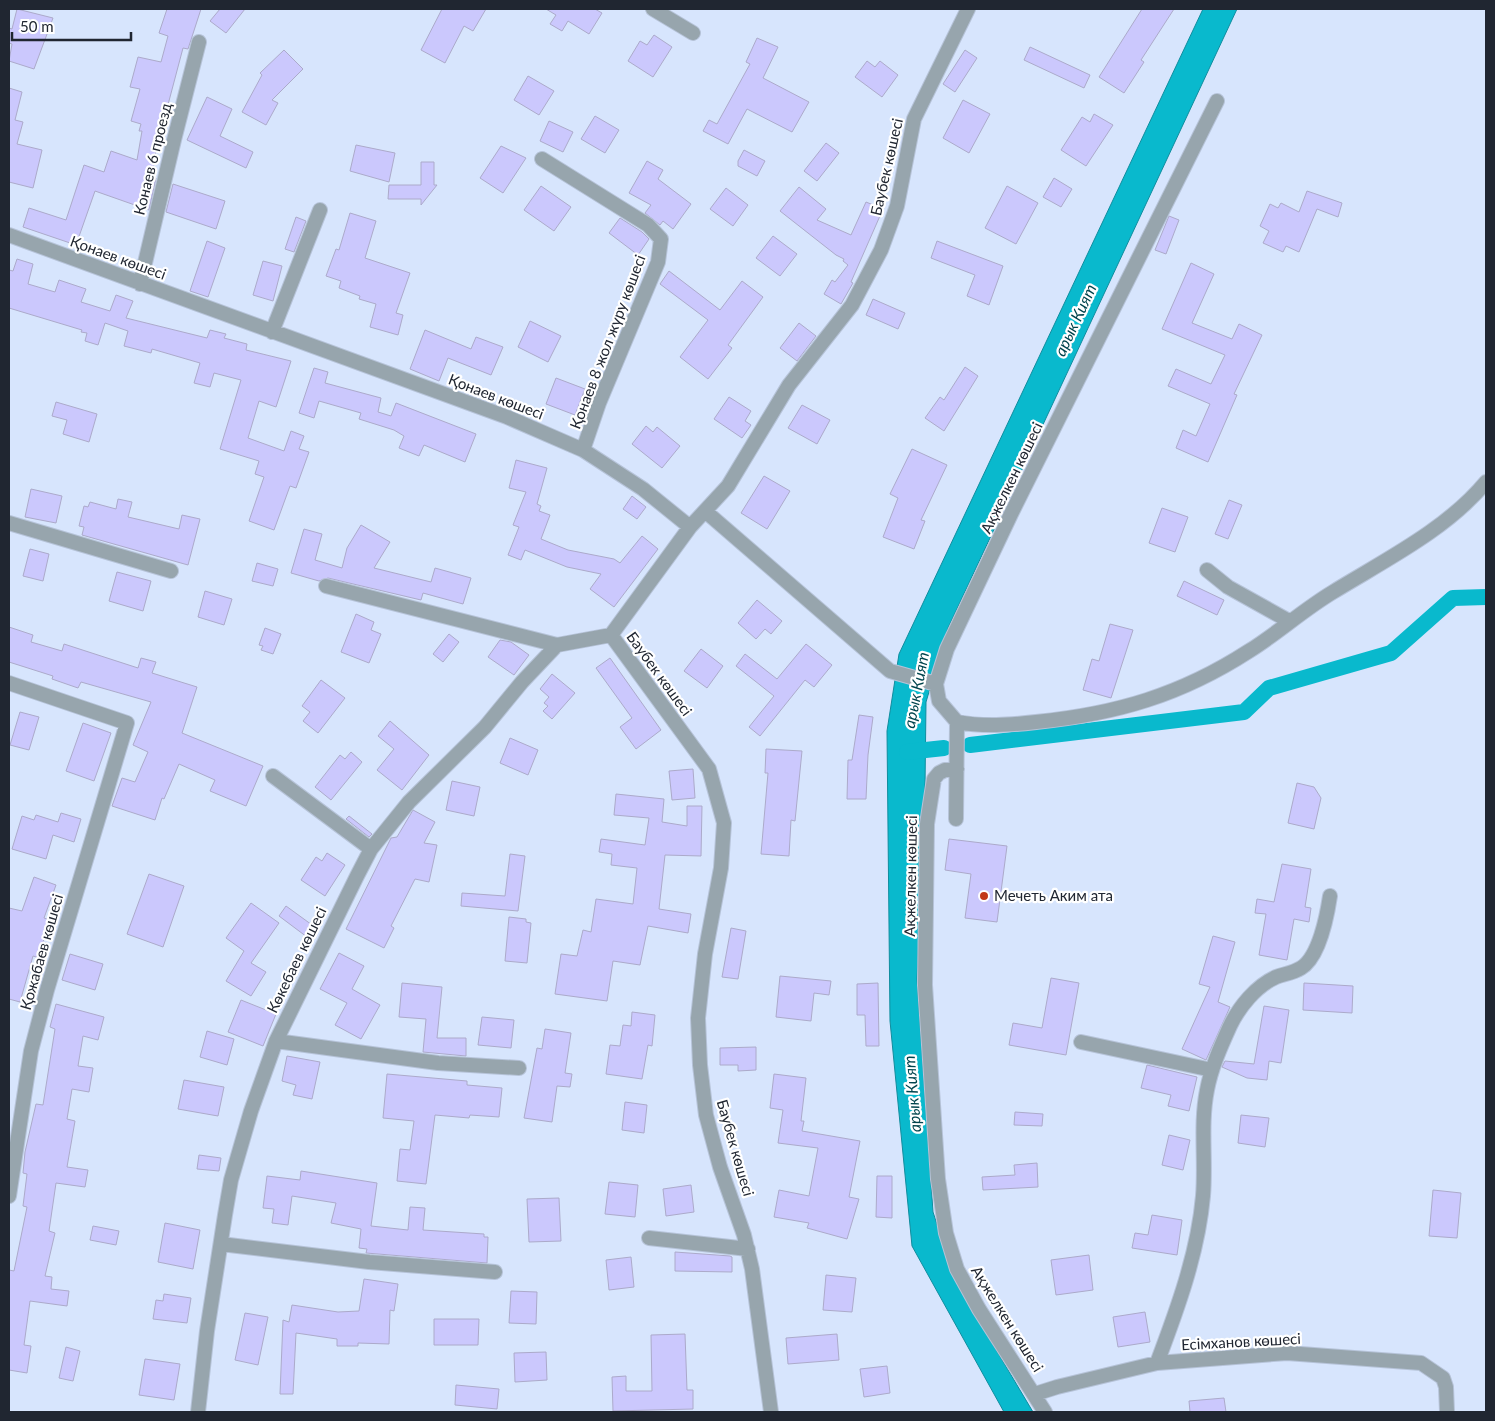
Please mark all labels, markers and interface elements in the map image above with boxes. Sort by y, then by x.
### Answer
scale bar [12,10,131,42]
text: 50 m [20,17,54,35]
street label: Конаев 6 проезд [129,101,175,217]
street label: Баубек көшесі [866,116,906,217]
street label: Қонаев көшесі [68,231,169,283]
street label: Қонаев 8 жол жүру көшесі [566,252,649,431]
water label: арык Кият [1050,281,1099,359]
street label: Қонаев көшесі [446,370,547,423]
street label: Ақжелкен көшесі [976,419,1046,536]
street label: Баубек көшесі [623,628,696,719]
water label: арык Кият [899,650,932,730]
street label: Ақжелкен көшесі [900,815,920,937]
place label: Мечеть Аким ата [994,886,1113,904]
marker: Мечеть Аким ата [978,890,990,902]
street label: Қожабаев көшесі [16,892,66,1012]
street label: Көкебаев көшесі [263,904,330,1016]
water label: арык Кият [899,1055,924,1133]
street label: Баубек көшесі [714,1097,758,1198]
street label: Ақжелкен көшесі [968,1262,1048,1375]
street label: Есімханов көшесі [1181,1329,1301,1353]

